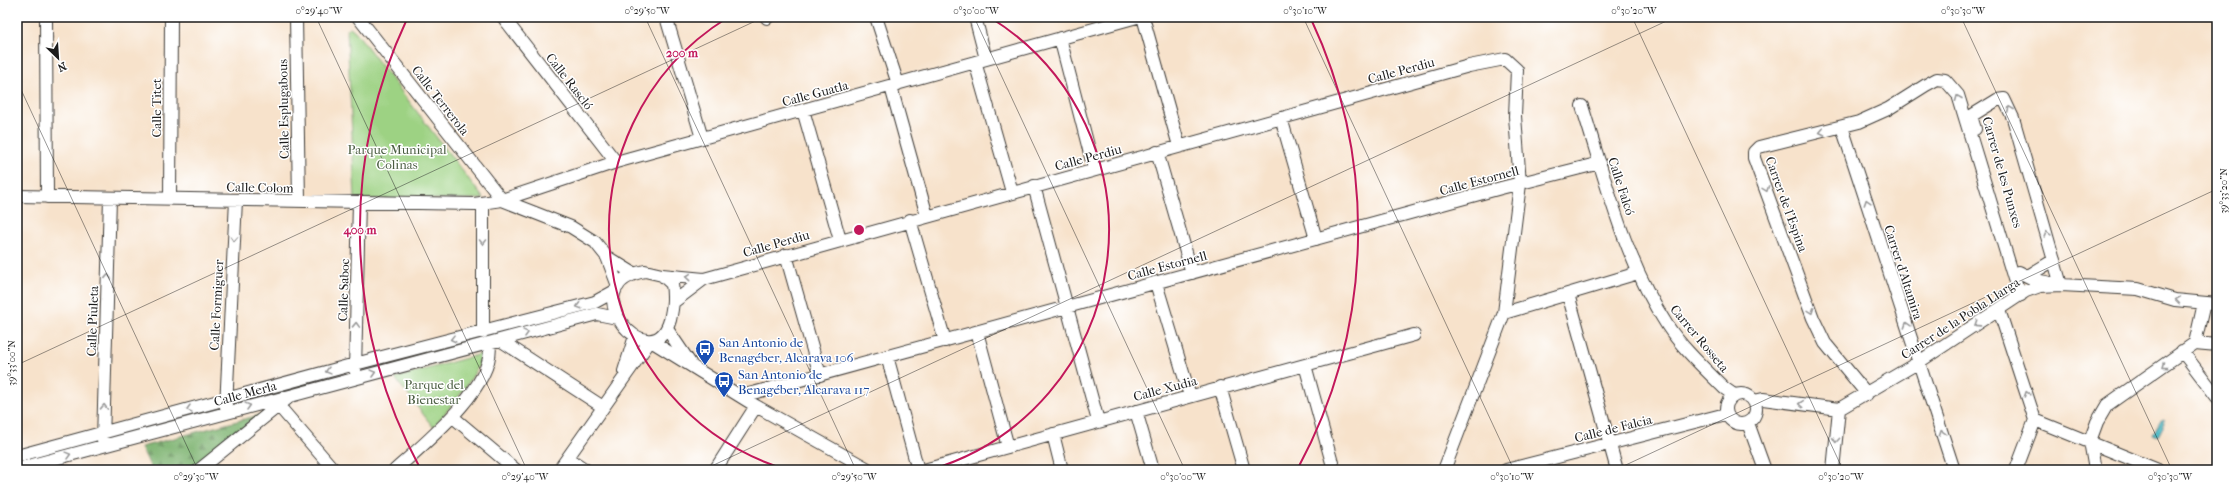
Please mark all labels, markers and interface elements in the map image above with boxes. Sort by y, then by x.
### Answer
text: 0°29'40"W [296,5,344,17]
text: 0°29'50"W [624,5,671,17]
text: 0°30'00"W [953,5,1000,17]
text: 0°30'10"W [1283,5,1328,17]
text: 0°30'20"W [1611,5,1658,17]
text: 0°30'30"W [1941,5,1986,17]
north arrow [38,38,78,78]
text: 200 m [666,46,699,60]
street label: Calle Rascló [543,50,596,113]
street label: Calle Perdiu [1366,54,1437,87]
text: N [55,59,69,75]
street label: Calle Esplugabous [275,59,292,159]
street label: Calle Terrerola [409,63,473,139]
street label: Calle Guatla [780,77,851,110]
street label: Calle Titet [149,78,164,138]
one-way arrow [1955,94,1963,101]
one-way arrow [2007,106,2015,114]
street label: Carrer de les Punxes [1979,115,2026,230]
one-way arrow [1819,127,1825,135]
street label: Calle Perdiu [1053,141,1124,174]
park label: Parque Municipal Colinas [347,142,447,172]
street label: Carrer de l'Espina [1762,154,1811,255]
street label: Calle Falcó [1605,155,1638,217]
street label: Calle Estornell [1438,163,1521,198]
text: 39°33'20"N [2218,168,2230,214]
street label: Calle Colom [226,179,294,196]
one-way arrow [1761,186,1769,193]
one-way arrow [1863,198,1871,205]
text: 400 m [343,223,377,238]
centre of rings [852,223,866,237]
street label: Carrer d'Altamira [1881,223,1926,322]
street label: Calle Perdiu [741,227,812,260]
one-way arrow [2043,230,2051,237]
one-way arrow [229,236,238,242]
one-way arrow [479,239,487,245]
street label: Calle Estornell [1126,248,1209,283]
street label: Calle Saboc [335,258,352,322]
street label: Calle Formiguer [207,259,226,351]
one-way arrow [685,273,691,282]
one-way arrow [103,274,112,280]
street label: Carrer de la Pobla Llarga [1898,274,2023,362]
street label: Calle Piuleta [84,284,101,357]
one-way arrow [2175,296,2181,305]
one-way arrow [576,302,583,310]
street label: Carrer Rosseta [1667,302,1733,376]
one-way arrow [1806,308,1814,315]
one-way arrow [1974,320,1981,327]
one-way arrow [352,322,360,328]
one-way arrow [1903,322,1912,329]
one-way arrow [522,329,529,338]
one-way arrow [450,334,457,343]
place label: San Antonio de Benagéber, Alcarava 106 [719,335,855,365]
bus stop icon: San Antonio de Benagéber, Alcarava 106 [694,338,716,366]
text: 39°33'00"N [6,340,18,386]
one-way arrow [2161,361,2168,368]
one-way arrow [324,366,331,375]
place label: San Antonio de Benagéber, Alcarava 117 [738,367,869,397]
one-way arrow [370,369,377,378]
bus stop icon: San Antonio de Benagéber, Alcarava 117 [713,370,735,398]
street label: Calle Xudia [1132,373,1199,404]
park label: Parque del Bienestar [404,377,464,407]
street label: Calle Merla [212,378,279,409]
one-way arrow [2023,390,2031,397]
one-way arrow [1797,400,1804,409]
one-way arrow [244,402,251,411]
one-way arrow [99,403,108,410]
one-way arrow [185,404,192,413]
street label: Calle de Falcia [1573,411,1654,445]
one-way arrow [1938,430,1947,437]
one-way arrow [1832,437,1841,443]
one-way arrow [64,451,71,460]
text: 0°29'30"W [173,471,220,483]
text: 0°29'40"W [502,471,550,483]
text: 0°29'50"W [831,471,878,483]
text: 0°30'00"W [1160,471,1207,483]
text: 0°30'10"W [1490,471,1535,483]
text: 0°30'20"W [1818,471,1865,483]
text: 0°30'30"W [2148,471,2193,483]

